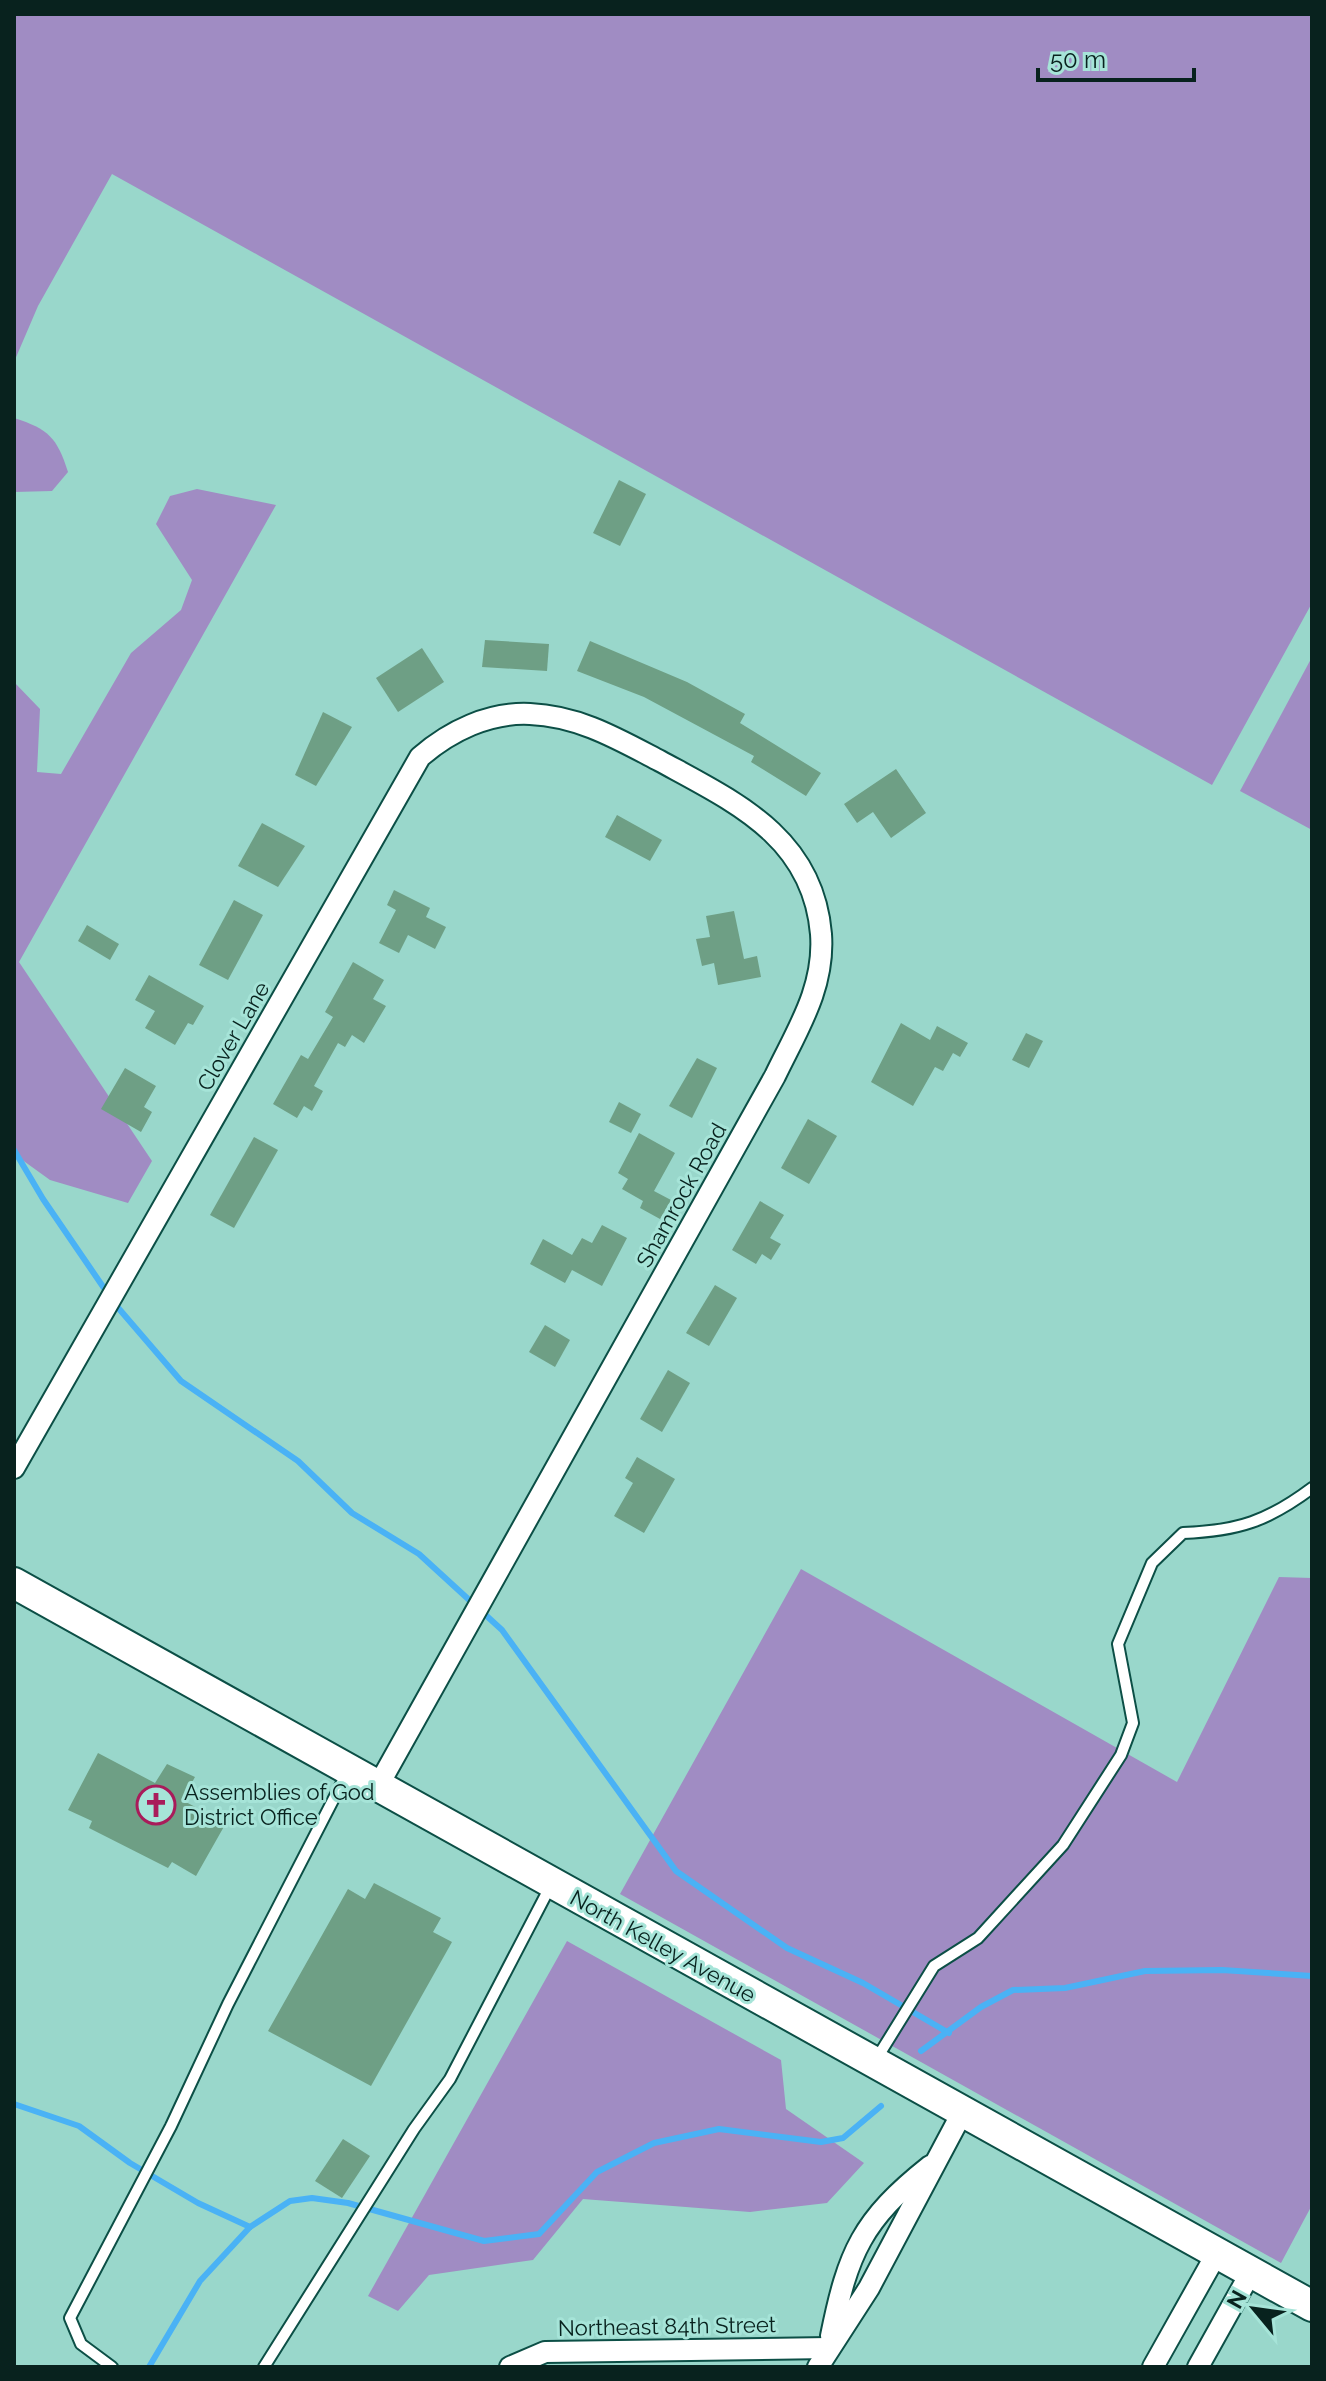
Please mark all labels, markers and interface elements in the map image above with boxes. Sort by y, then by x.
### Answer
scale bar [1038,32,1194,82]
text: 50 m [1050,45,1106,74]
street label: Clover Lane [191,977,275,1095]
street label: Shamrock Road [631,1118,731,1272]
place label: Assemblies of God District Office [184,1779,374,1830]
church icon: Assemblies of God District Office [135,1784,177,1826]
street label: North Kelley Avenue [566,1884,760,2008]
north arrow [1214,2269,1294,2349]
text: N [1221,2286,1252,2313]
street label: Northeast 84th Street [558,2311,777,2341]

